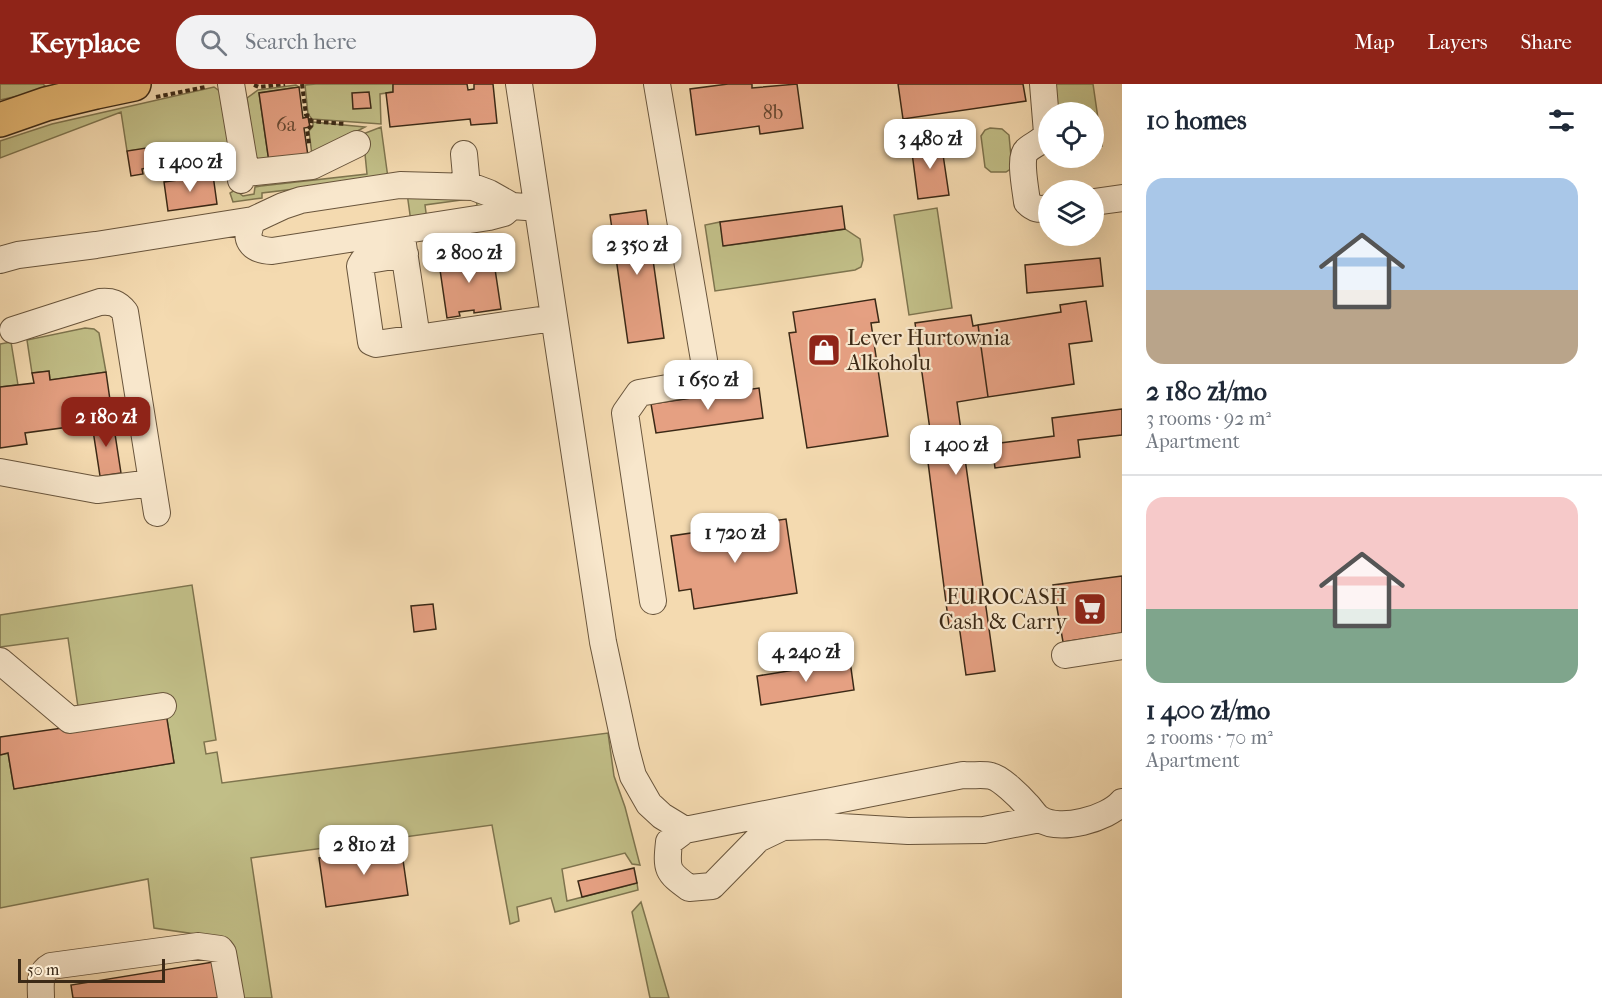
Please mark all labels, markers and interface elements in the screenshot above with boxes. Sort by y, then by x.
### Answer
search box [176,15,596,69]
text: Keyplace [30,26,140,59]
icon: search [197,26,230,59]
text: Search here [245,29,357,55]
text: Map [1354,30,1395,54]
text: Layers [1428,30,1487,54]
text: Share [1520,30,1572,54]
house number: 8b [763,101,783,124]
map controls [1038,102,1104,246]
button: locate [1038,102,1104,168]
icon: filters [1545,104,1578,137]
text: 10 homes [1146,105,1247,136]
house number: 6a [276,113,297,136]
pin: 3 480 zł [868,119,992,170]
text: 3 480 zł [898,127,962,150]
pin: 1 400 zł [128,142,252,193]
text: 1 400 zł [158,150,222,173]
button: layers [1038,180,1104,246]
icon: home [1308,217,1416,325]
pin: 2 350 zł [575,225,699,276]
pin: 2 800 zł [407,233,531,284]
text: 2 350 zł [606,233,668,256]
text: 2 800 zł [436,241,502,264]
place label: Lever Hurtownia Alkoholu [846,325,1011,376]
shop icon: Lever Hurtownia Alkoholu [806,332,842,368]
pin: 1 650 zł [646,360,770,411]
text: 1 650 zł [678,368,738,391]
text: 2 180 zł/mo [1146,376,1267,407]
pin: 2 180 zł [44,397,168,448]
text: 2 180 zł [75,405,137,428]
text: 3 rooms · 92 m² [1146,407,1271,430]
pin: 1 400 zł [894,425,1018,476]
text: Apartment [1146,430,1240,453]
text: 1 400 zł [924,433,988,456]
pin: 1 720 zł [673,513,797,564]
text: 1 720 zł [705,521,766,544]
icon: home [1308,536,1416,644]
place label: EUROCASH Cash & Carry [939,584,1068,635]
supermarket icon: EUROCASH Cash & Carry [1072,591,1108,627]
pin: 4 240 zł [744,632,868,683]
text: 4 240 zł [772,640,840,663]
text: 1 400 zł/mo [1146,695,1270,726]
text: 2 rooms · 70 m² [1146,726,1273,749]
text: Apartment [1146,749,1240,772]
pin: 2 810 zł [302,825,426,876]
text: 2 810 zł [333,833,395,856]
scale bar [18,956,165,984]
text: 50 m [27,960,59,979]

